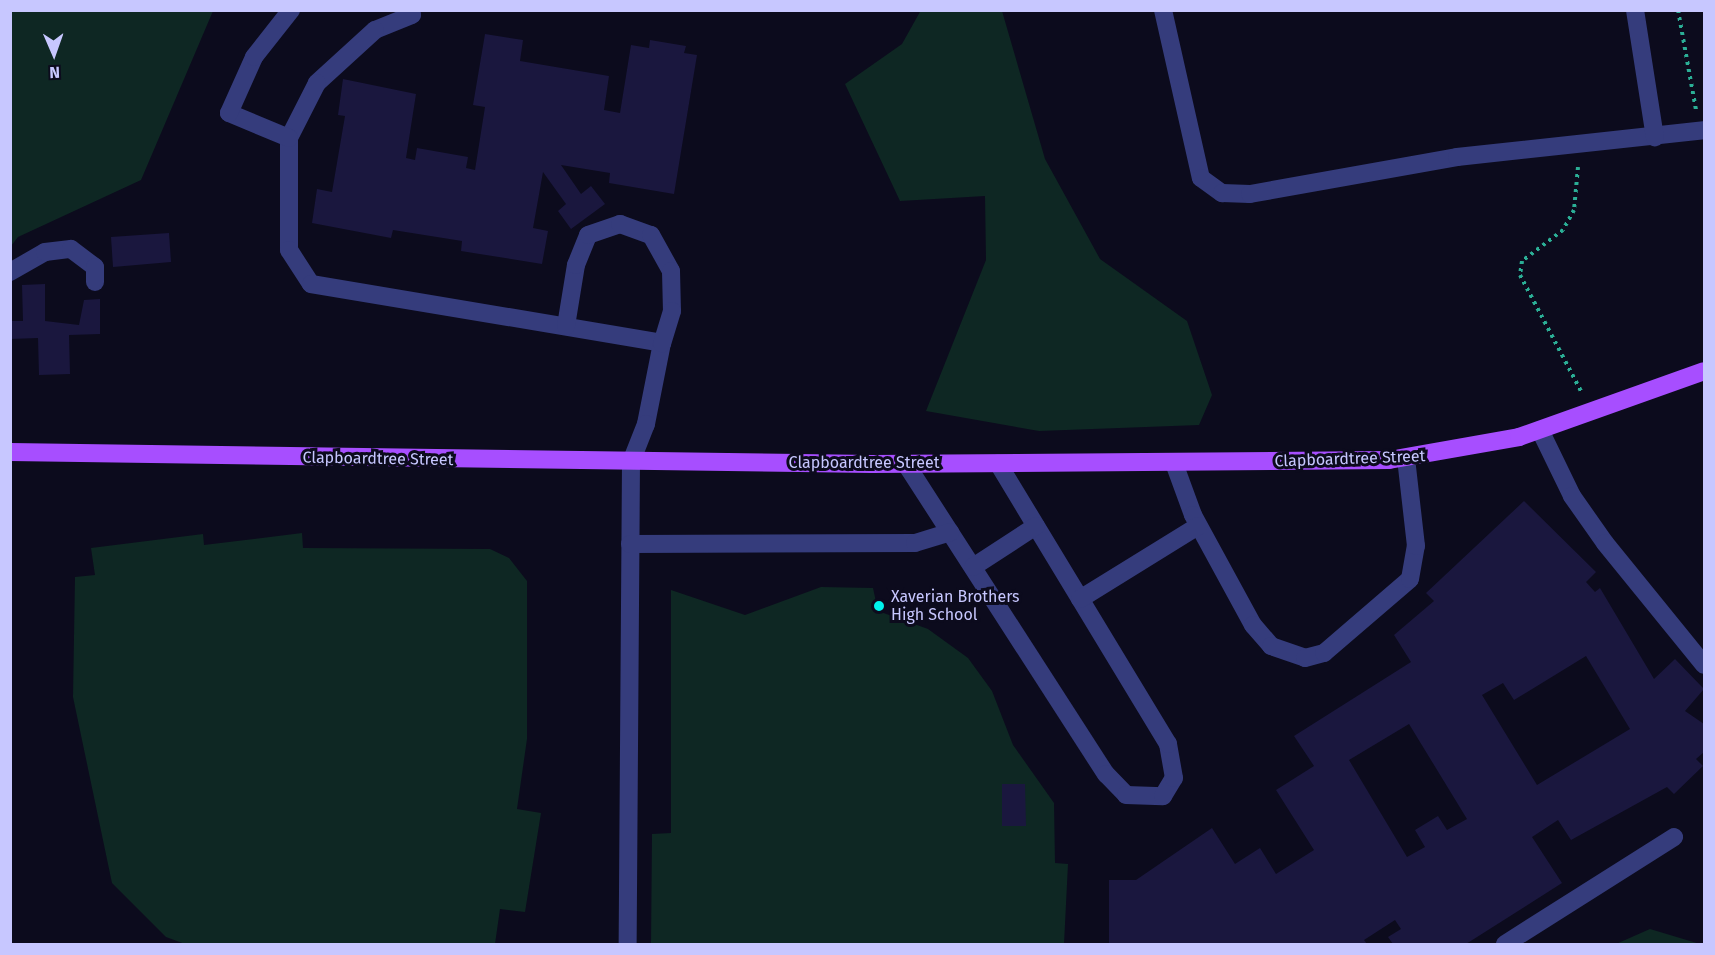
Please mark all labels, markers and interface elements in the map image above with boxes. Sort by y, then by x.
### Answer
north arrow [24,24,84,84]
text: N [49,63,60,82]
street label: Clapboardtree Street [1274,447,1426,471]
street label: Clapboardtree Street [302,448,454,470]
street label: Clapboardtree Street [789,453,939,473]
place label: Xaverian Brothers High School [891,587,1020,625]
marker: Xaverian Brothers High School [872,599,886,613]

